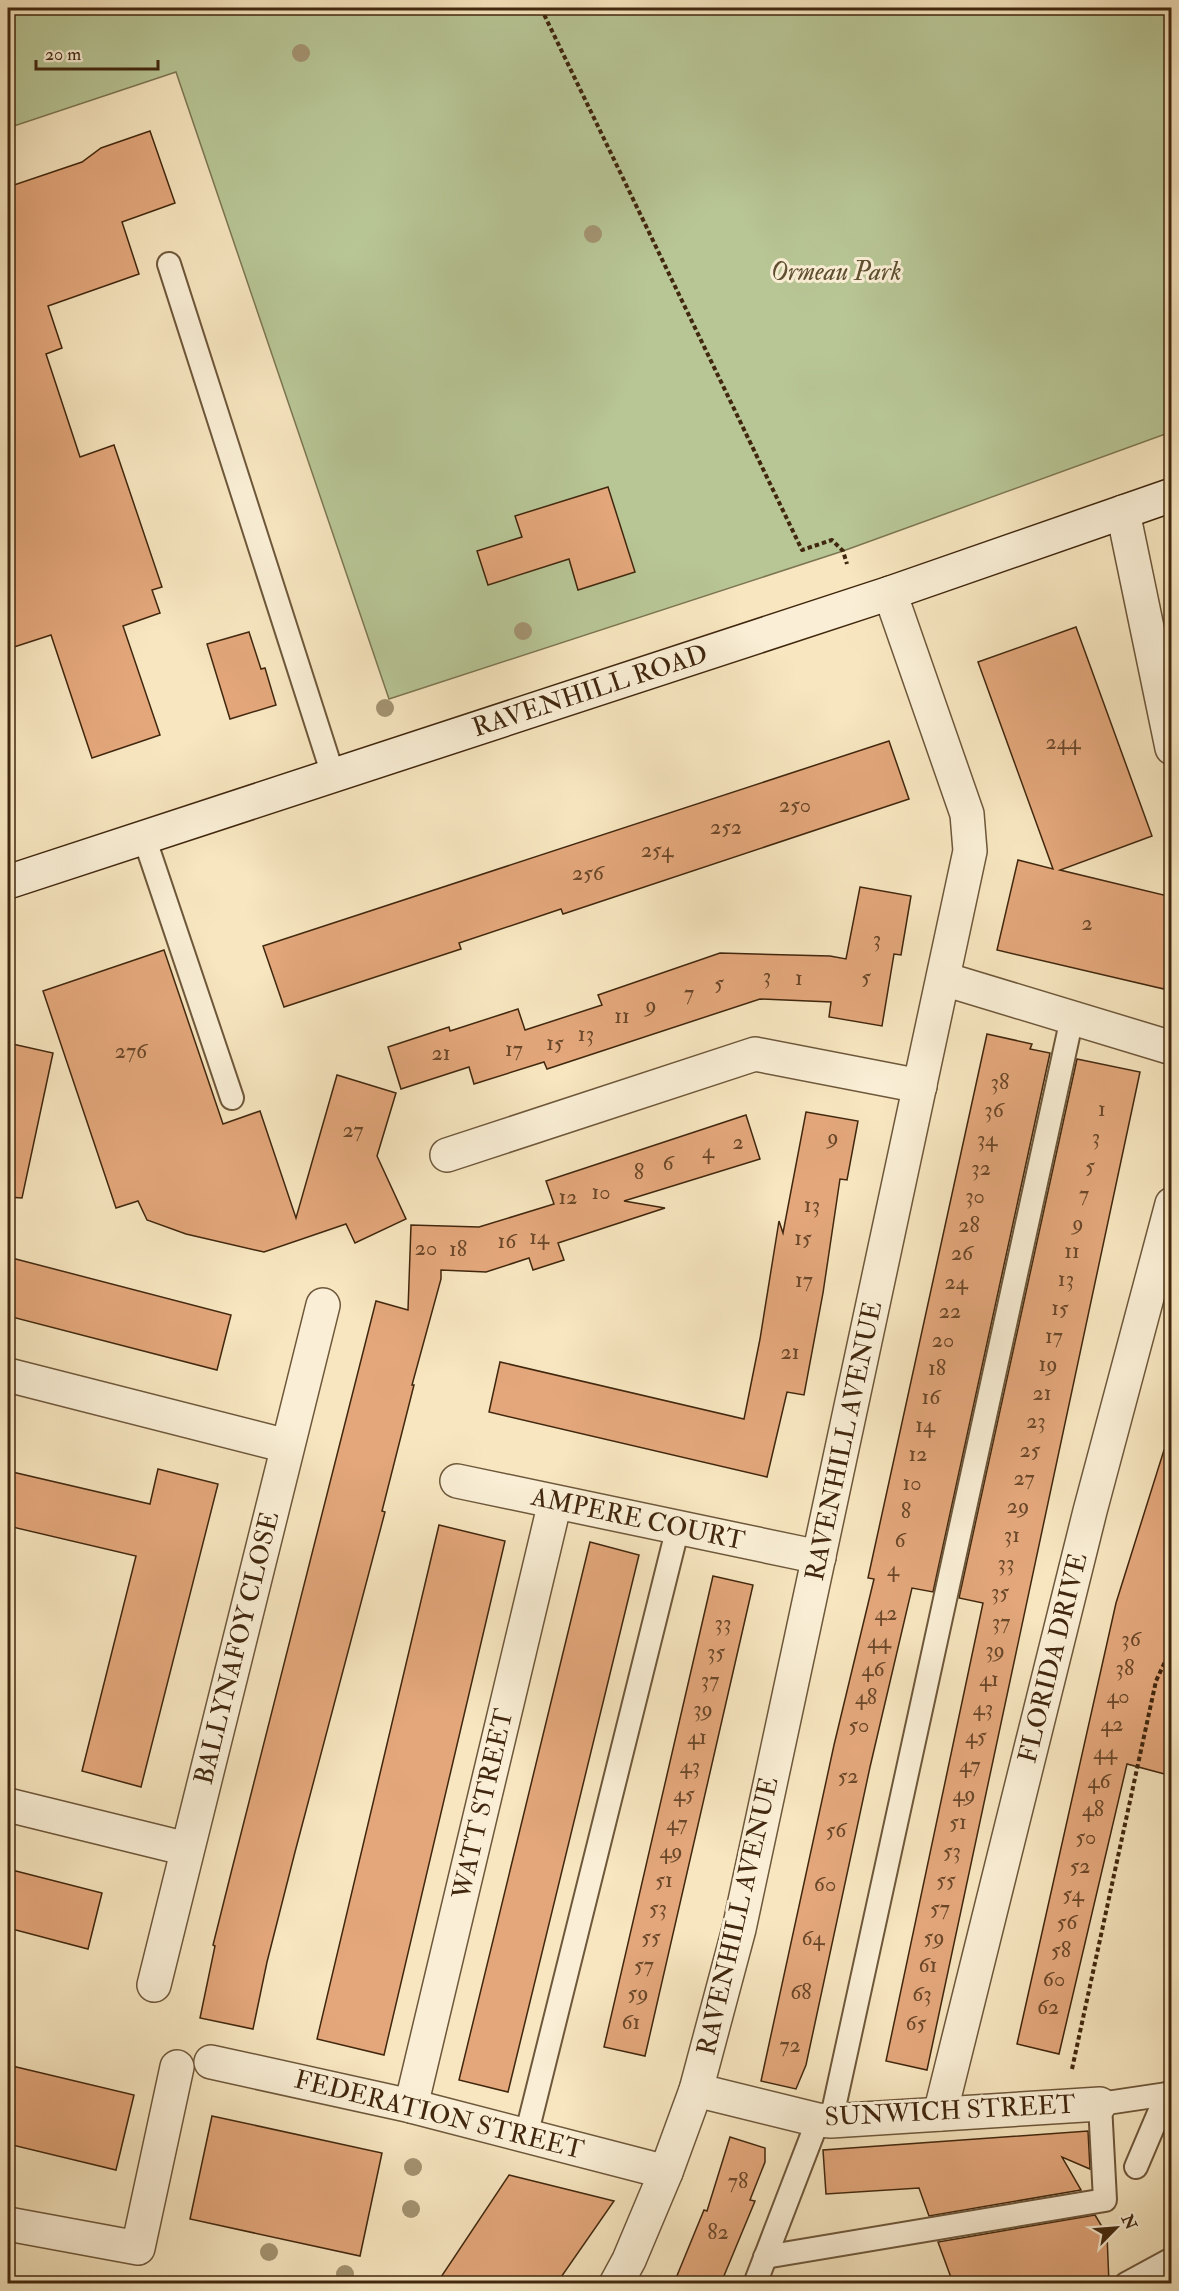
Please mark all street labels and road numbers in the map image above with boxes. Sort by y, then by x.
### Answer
street label: RAVENHILL ROAD [468,638,712,744]
street label: RAVENHILL AVENUE [799,1298,889,1584]
street label: AMPERE COURT [527,1481,748,1557]
street label: BALLYNAFOY CLOSE [188,1508,286,1788]
street label: FLORIDA DRIVE [1011,1550,1095,1766]
street label: WATT STREET [445,1706,520,1903]
street label: RAVENHILL AVENUE [690,1774,786,2058]
street label: FEDERATION STREET [291,2064,587,2166]
street label: SUNWICH STREET [824,2088,1076,2134]

